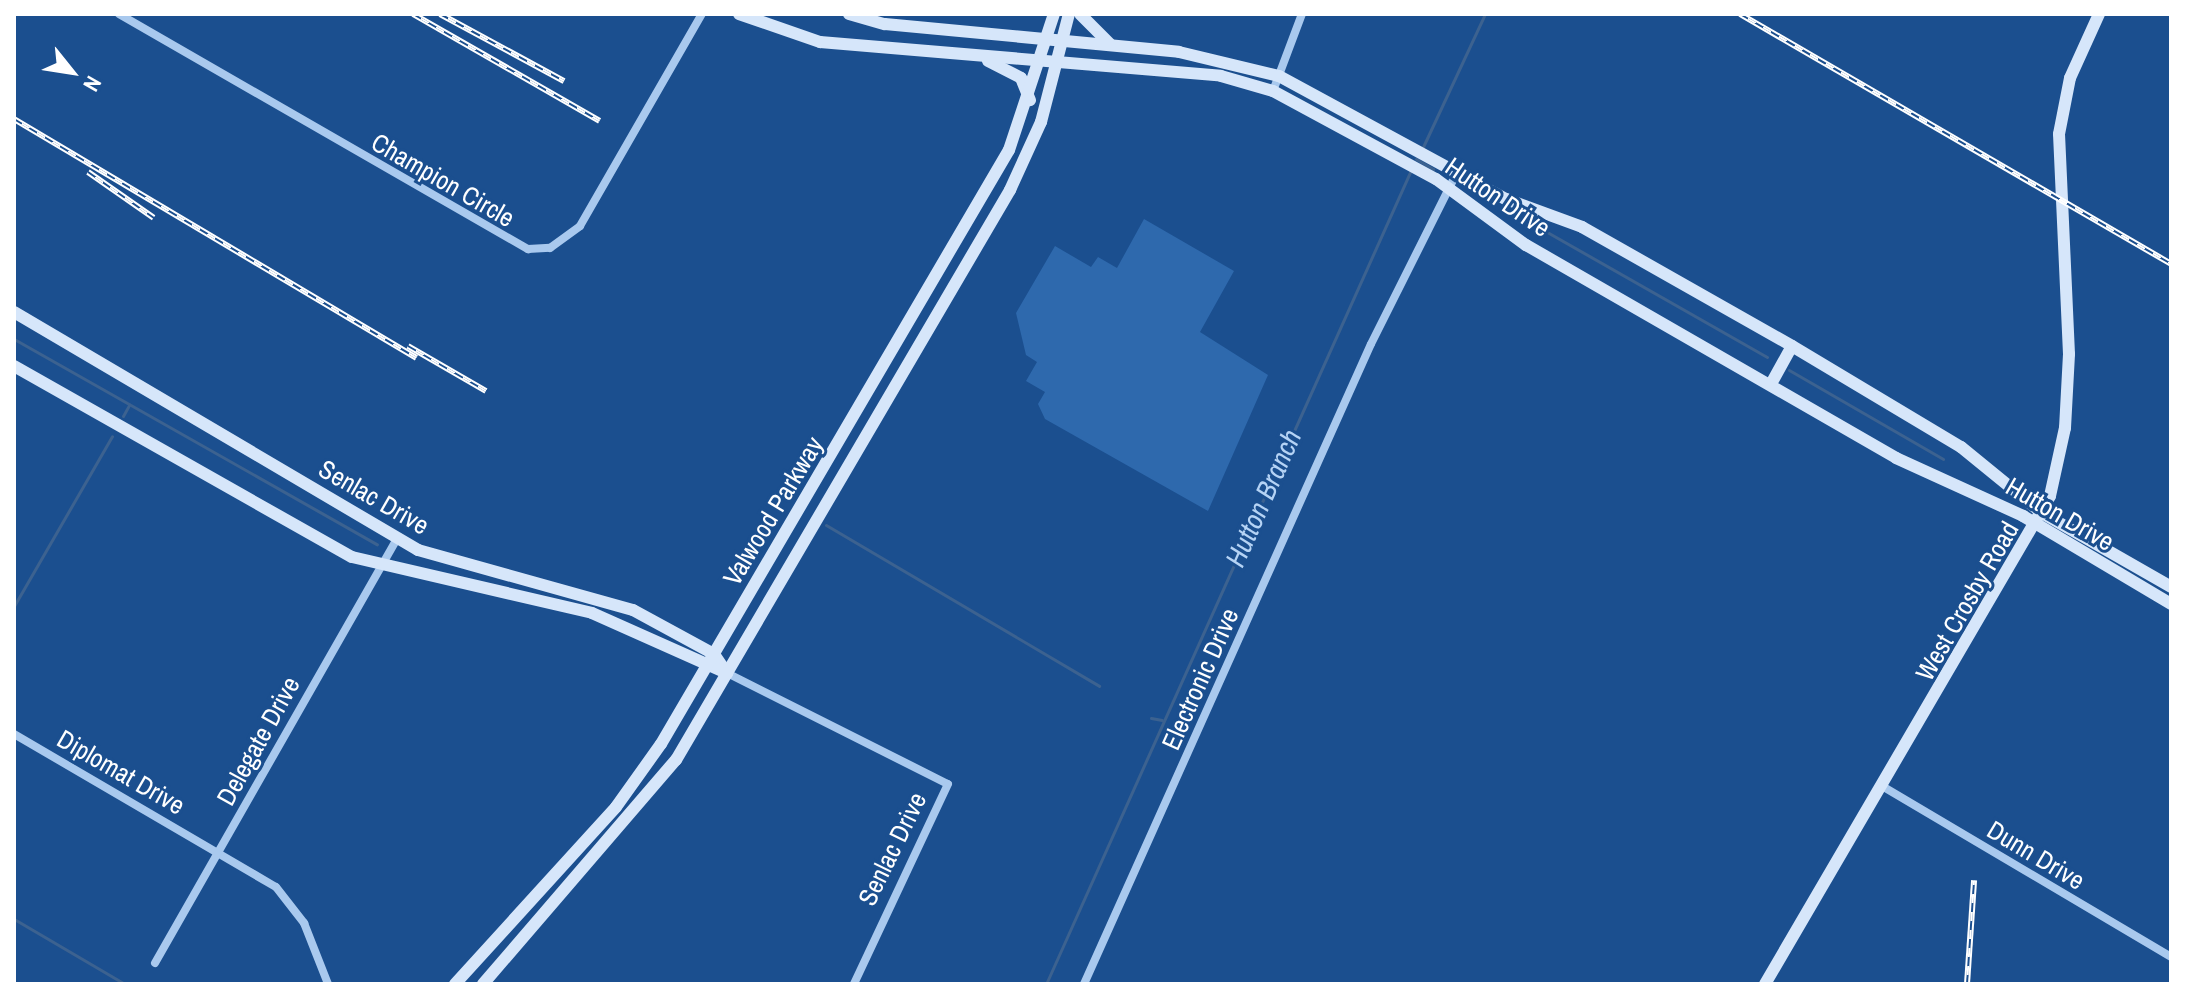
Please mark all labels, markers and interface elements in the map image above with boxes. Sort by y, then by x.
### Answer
north arrow [32,32,112,112]
text: N [77,71,109,97]
street label: Champion Circle [366,127,520,233]
street label: Hutton Drive [1440,151,1556,243]
water label: Hutton Branch [1218,424,1308,572]
street label: Valwood Parkway [716,431,830,591]
street label: Senlac Drive [313,453,435,541]
street label: Hutton Drive [2000,471,2120,557]
street label: West Crosby Road [1909,516,2025,686]
street label: Electronic Drive [1155,603,1245,755]
street label: Delegate Drive [210,671,306,811]
street label: Diplomat Drive [52,723,190,821]
street label: Senlac Drive [851,787,933,911]
street label: Dunn Drive [1982,814,2090,896]

